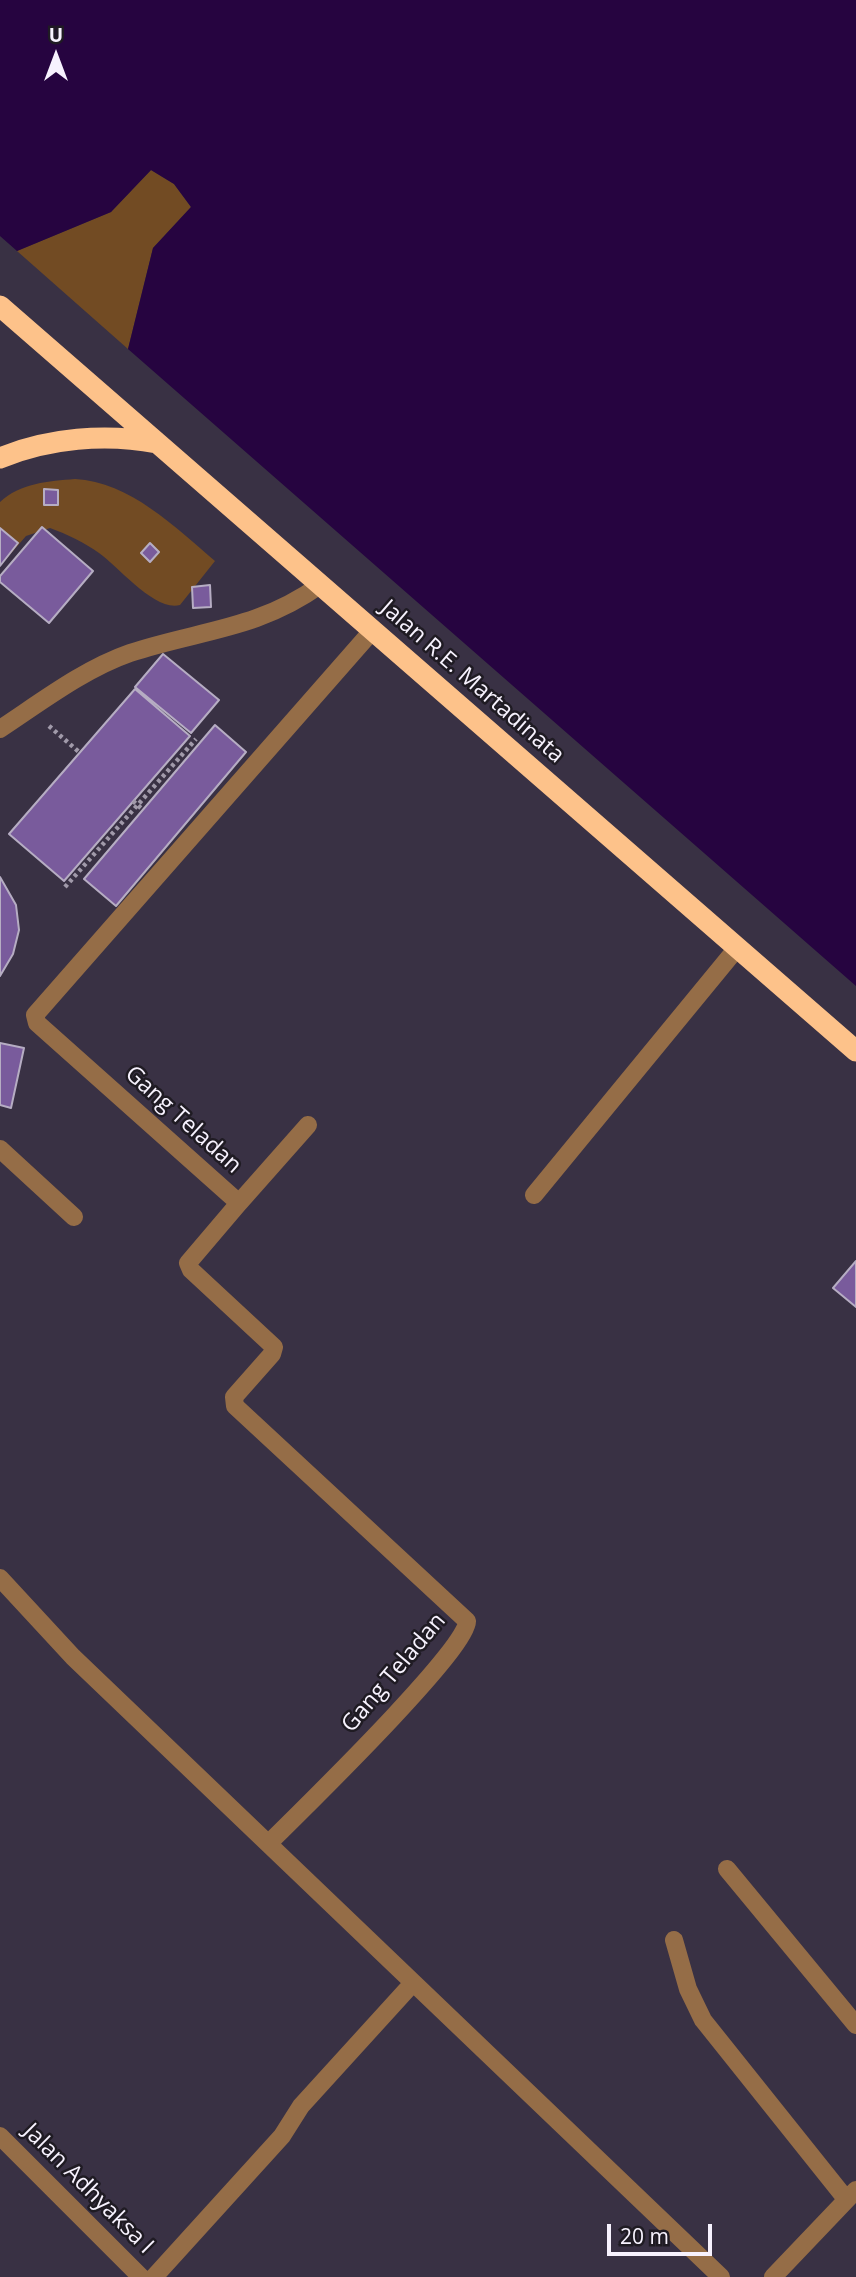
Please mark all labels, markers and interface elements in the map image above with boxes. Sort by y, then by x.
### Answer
north arrow [21,21,91,91]
text: U [49,22,63,48]
street label: Jalan R.E. Martadinata [375,595,569,769]
street label: Gang Teladan [119,1060,247,1180]
street label: Gang Teladan [336,1608,452,1738]
street label: Jalan Adhyaksa I [17,2118,159,2260]
scale bar [611,2210,716,2254]
text: 20 m [620,2222,669,2250]

